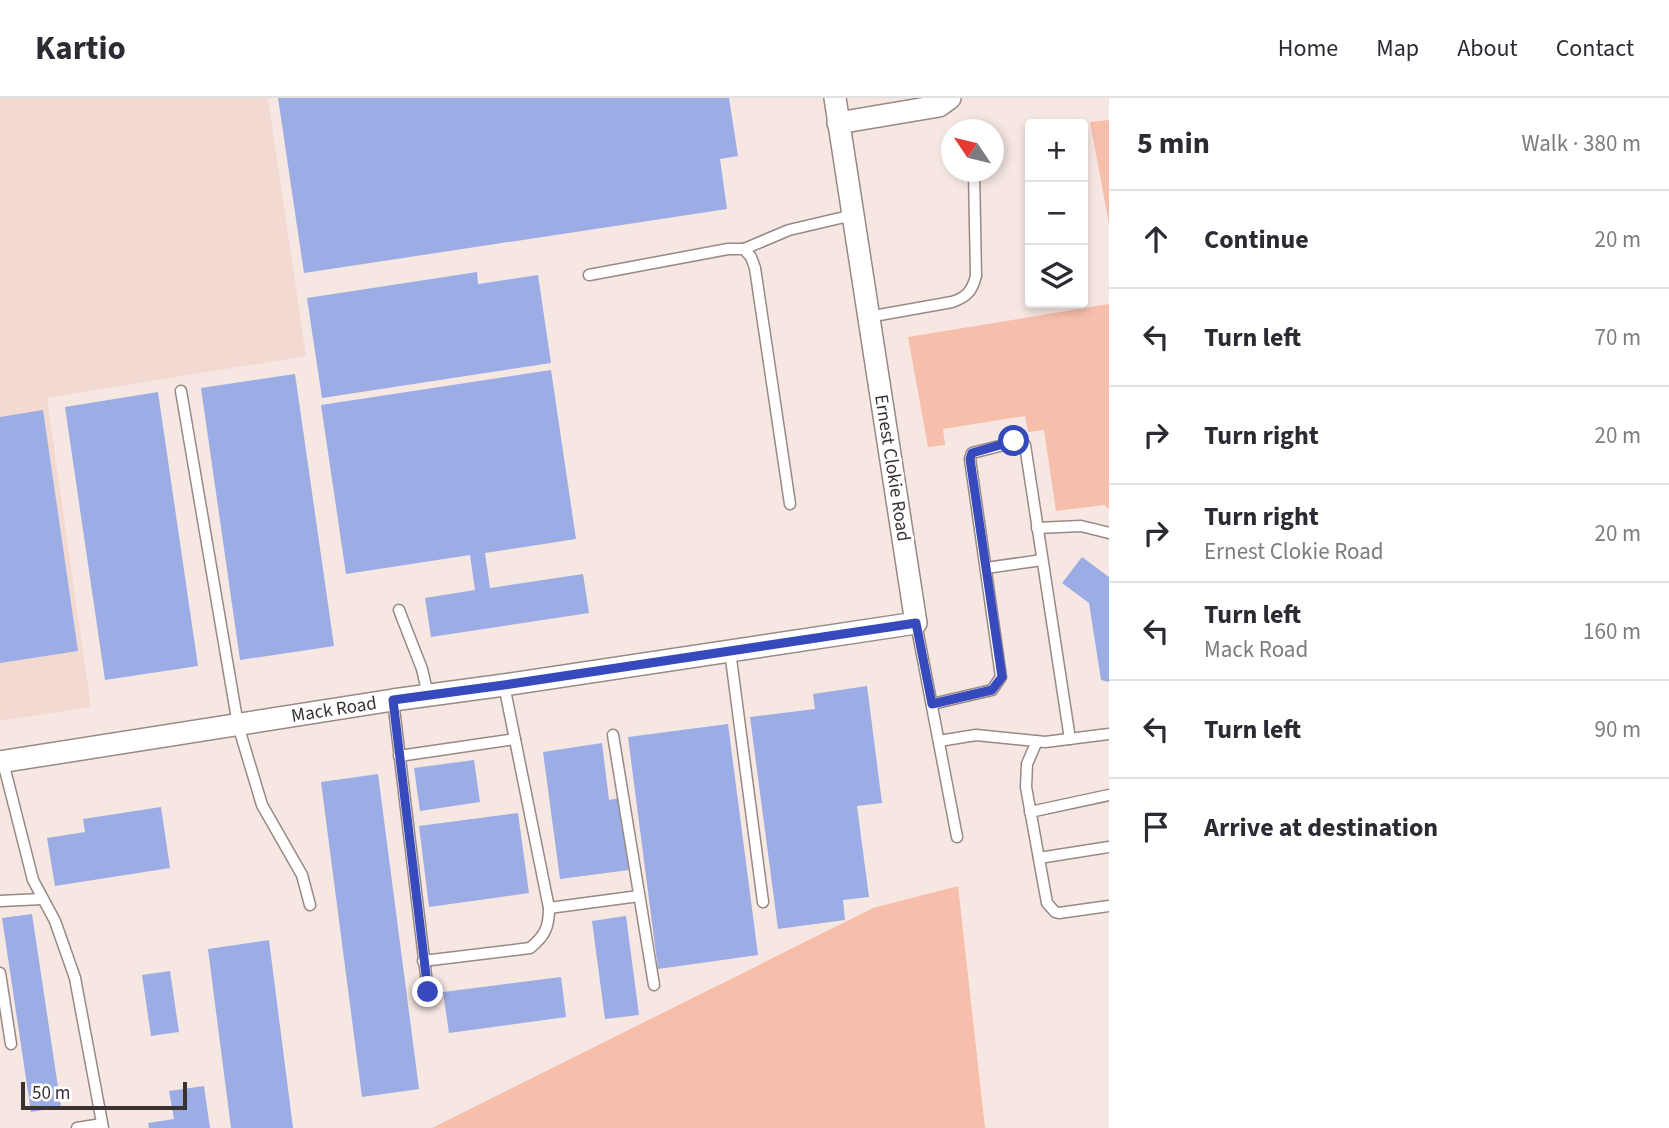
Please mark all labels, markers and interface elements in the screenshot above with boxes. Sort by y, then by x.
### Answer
text: Kartio [35,25,126,72]
text: Home [1278,31,1338,66]
text: Map [1376,31,1419,66]
text: About [1457,31,1518,66]
text: Contact [1556,31,1634,66]
north arrow [941,119,1004,182]
map controls [1025,119,1088,308]
button: + [1025,119,1088,182]
text: 5 min [1137,122,1210,165]
text: Walk · 380 m [1522,127,1641,160]
button: − [1025,182,1088,245]
icon: ahead [1137,220,1175,258]
text: Continue [1204,221,1309,258]
text: 20 m [1594,223,1641,256]
button: layers [1025,245,1088,308]
icon: left [1137,318,1175,356]
text: Turn left [1204,319,1301,356]
text: 70 m [1594,321,1641,354]
street label: Ernest Clokie Road [867,393,917,543]
icon: right [1137,416,1175,454]
text: Turn right [1204,417,1319,454]
text: 20 m [1594,419,1641,452]
route start [998,425,1029,456]
text: Turn right [1204,498,1319,535]
icon: right [1137,514,1175,552]
text: 20 m [1594,517,1641,550]
text: Ernest Clokie Road [1204,535,1384,568]
text: Turn left [1204,596,1301,633]
icon: left [1137,612,1175,650]
text: 160 m [1583,615,1641,648]
text: Mack Road [1204,633,1308,666]
street label: Mack Road [289,689,378,729]
icon: left [1137,710,1175,748]
text: Turn left [1204,711,1301,748]
text: 90 m [1594,713,1641,746]
icon: arrive [1137,808,1175,846]
text: Arrive at destination [1204,809,1438,846]
route end [412,976,443,1007]
scale bar [21,1079,187,1111]
text: 50 m [32,1080,70,1107]

